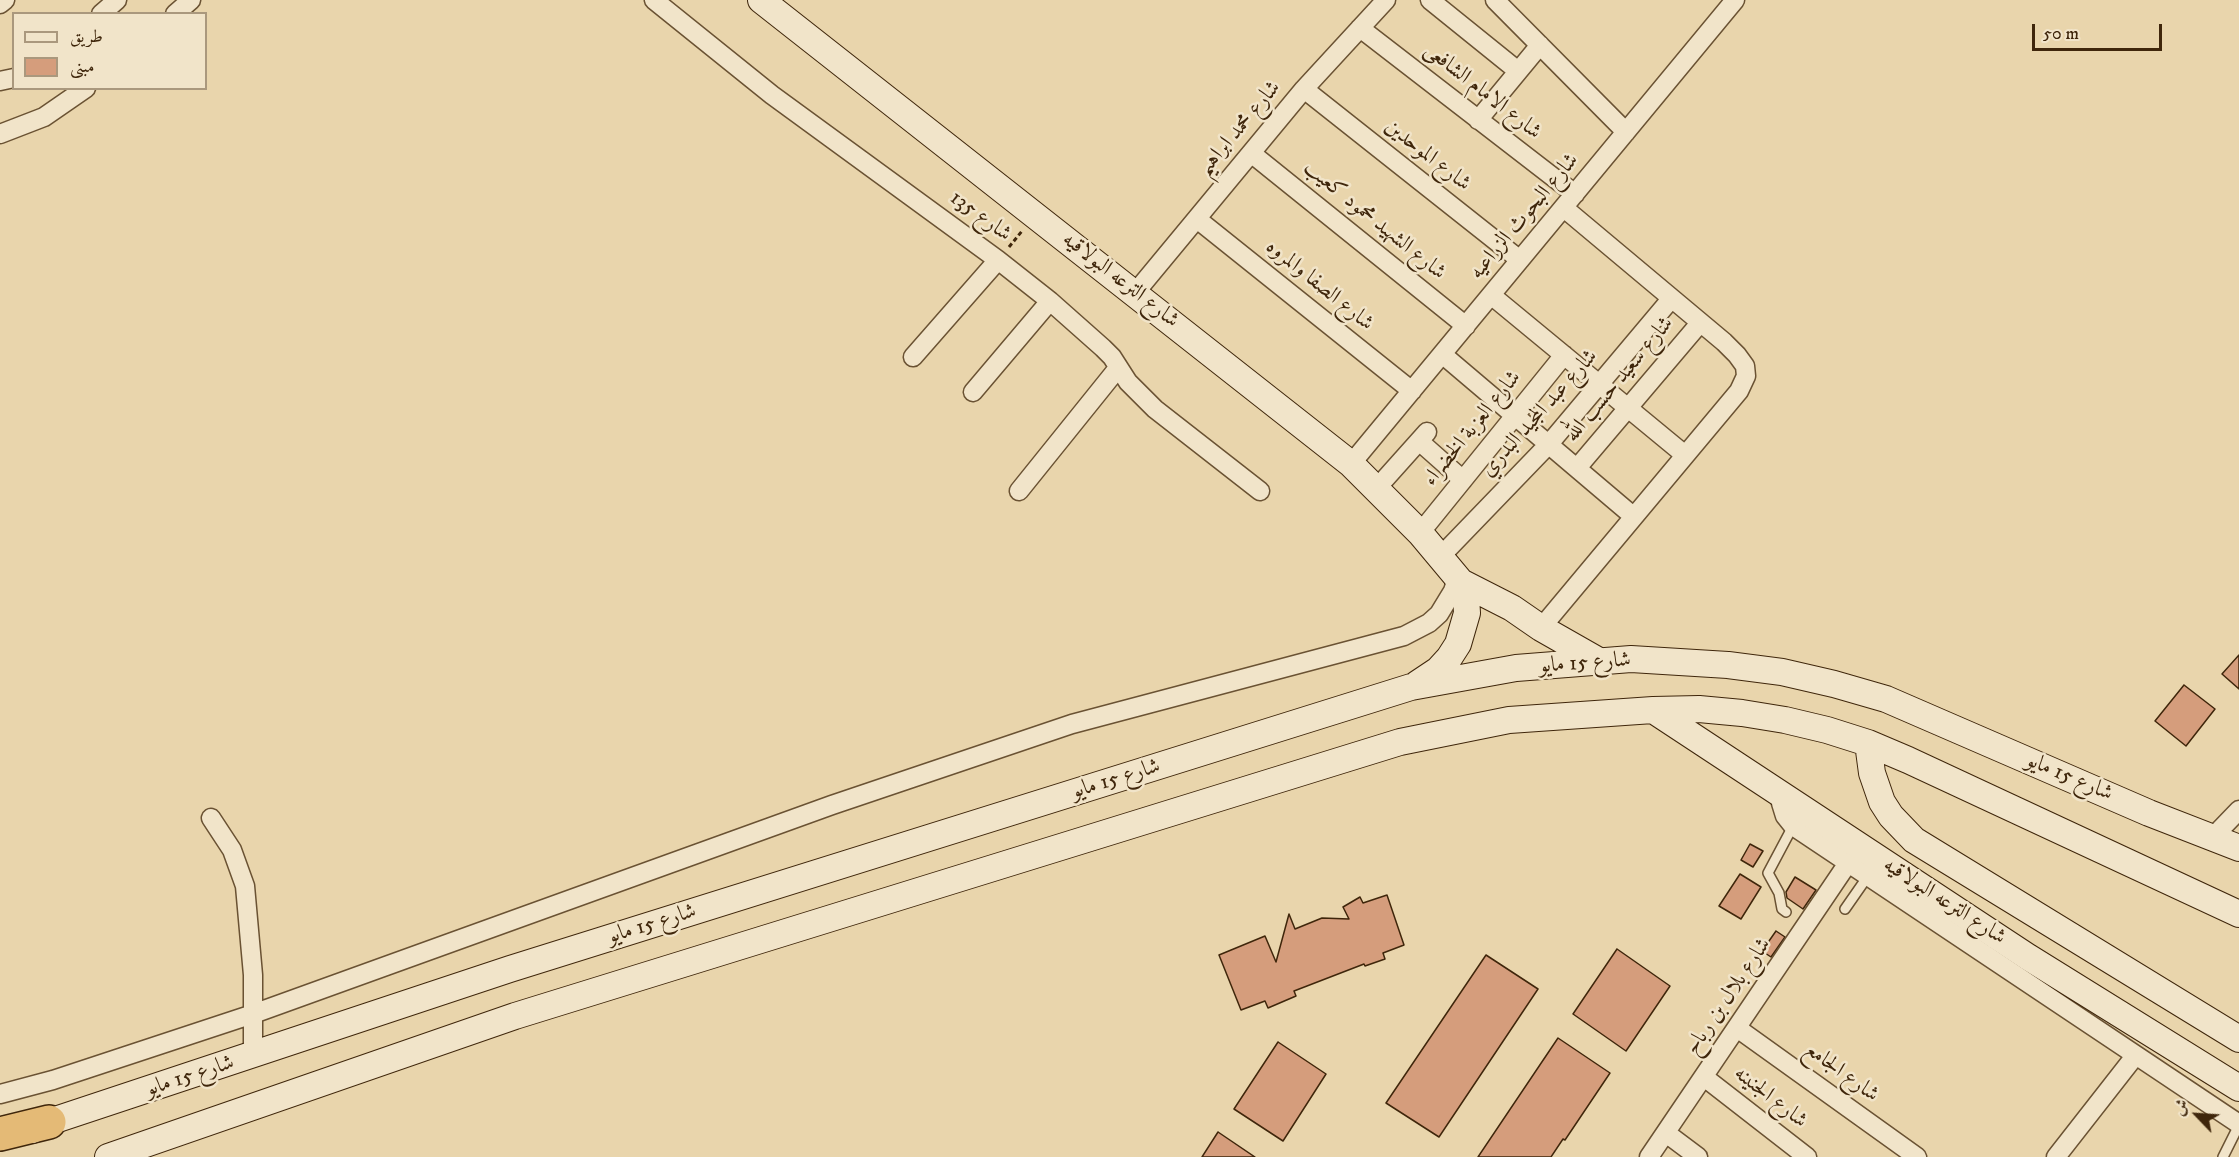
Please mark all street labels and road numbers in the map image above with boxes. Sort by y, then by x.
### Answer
street label: شارع الامام الشافعى [1418,38,1546,146]
street label: شارع محمد ابراهيم [1193,76,1287,182]
street label: شارع الموحدين [1379,114,1475,198]
street label: شارع البحوث الزراعيه [1465,148,1585,286]
street label: شارع الشهيد محمود كعيب [1297,155,1451,287]
street label: شارع 135 [944,186,1016,248]
street label: شارع الترعه البولاقيه [1056,227,1184,335]
street label: شارع الصفا والمروه [1260,234,1378,338]
street label: شارع سعيد حسب الله [1560,312,1680,448]
street label: شارع عبد المجيد البدري [1476,345,1604,483]
street label: شارع العزبة الخضراء [1418,366,1528,492]
street label: شارع 15 مايو [1538,648,1632,680]
street label: شارع 15 مايو [2022,748,2116,808]
street label: شارع 15 مايو [1068,754,1164,806]
street label: شارع الترعه البولاقيه [1878,852,2010,952]
street label: شارع 15 مايو [604,899,700,951]
street label: شارع بلال بن رباح [1680,933,1778,1061]
street label: شارع الجامع [1798,1037,1884,1109]
street label: شارع 15 مايو [142,1050,238,1104]
street label: شارع الجنينه [1728,1061,1812,1135]

